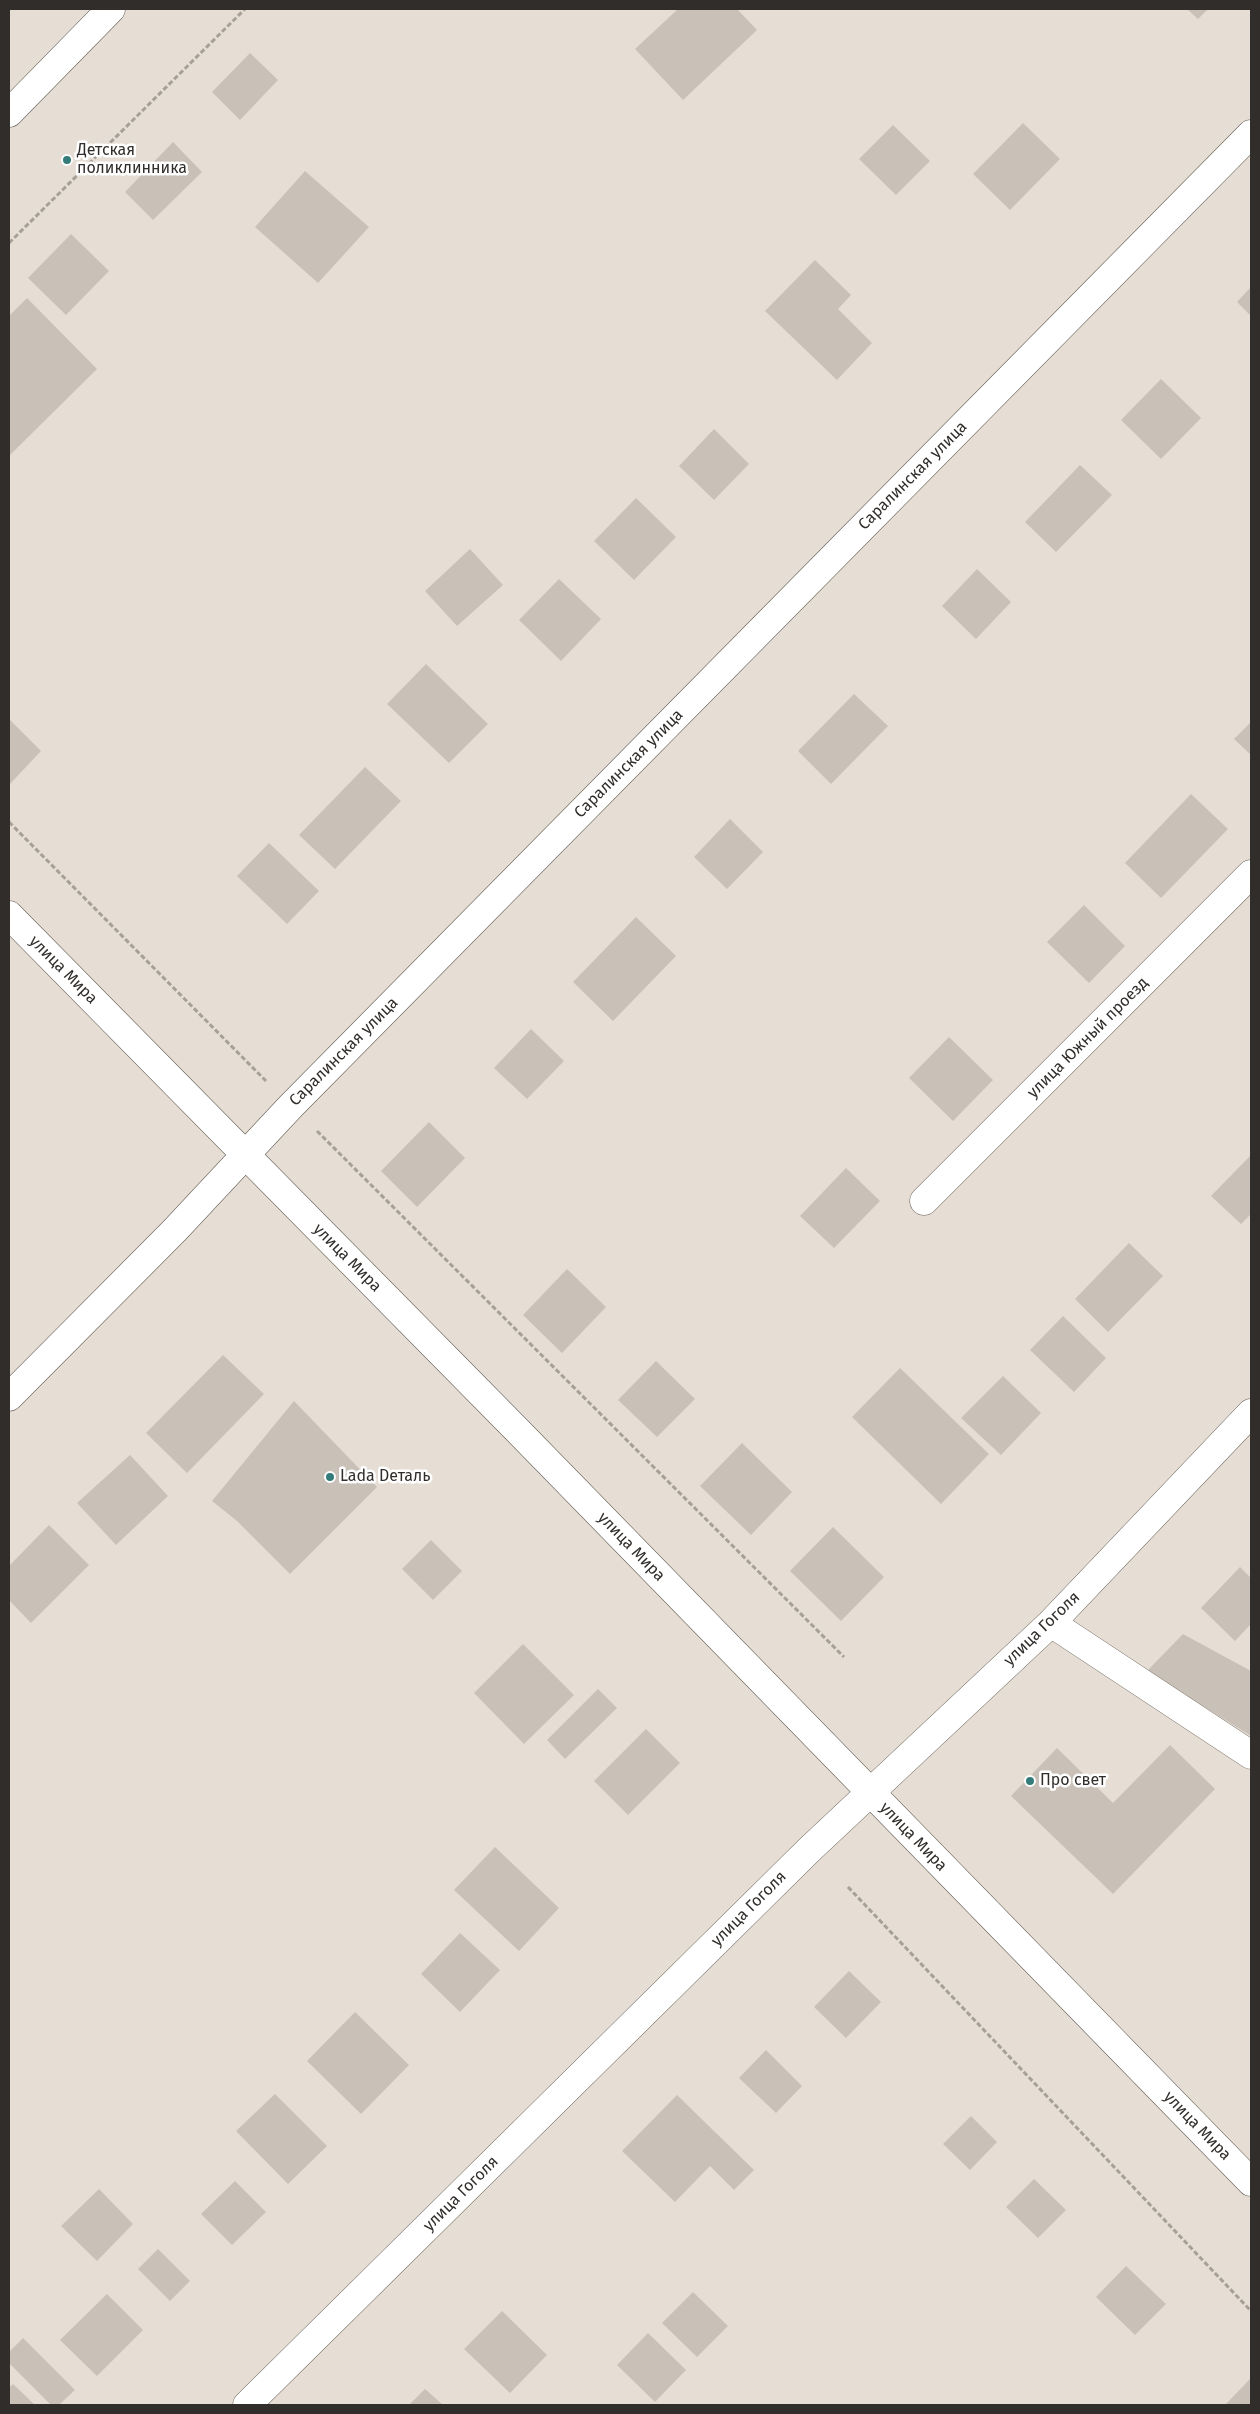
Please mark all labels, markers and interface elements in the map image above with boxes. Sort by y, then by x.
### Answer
place label: Детская поликлинника [77,141,187,179]
marker: Детская поликлинника [61,154,73,166]
street label: Саралинская улица [855,418,971,534]
street label: Саралинская улица [571,706,687,822]
street label: улица Мира [25,932,101,1008]
street label: улица Южный проезд [1024,974,1152,1102]
street label: Саралинская улица [286,994,402,1110]
street label: улица Мира [309,1220,385,1296]
place label: Lada Dеталь [340,1467,430,1487]
marker: Lada Dеталь [324,1471,336,1483]
street label: улица Мира [593,1508,669,1586]
street label: улица Гоголя [1000,1588,1084,1670]
place label: Про свет [1040,1771,1106,1791]
marker: Про свет [1024,1775,1036,1787]
street label: улица Мира [875,1798,951,1876]
street label: улица Гоголя [707,1867,791,1951]
street label: улица Мира [1159,2087,1235,2165]
street label: улица Гоголя [419,2152,503,2236]

